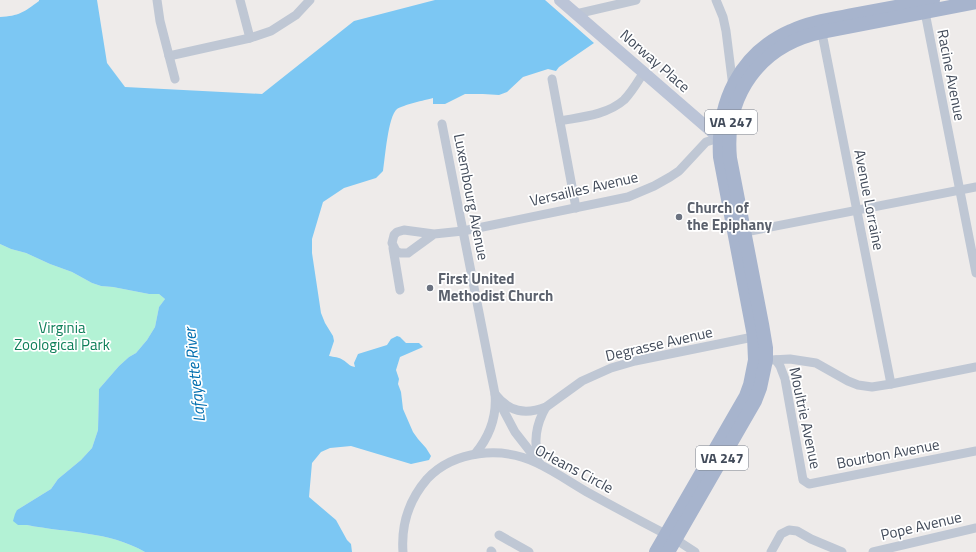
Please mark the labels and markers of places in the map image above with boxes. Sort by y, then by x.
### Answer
place label: Church of the Epiphany [687,196,772,236]
marker: Church of the Epiphany [674,212,684,222]
place label: First United Methodist Church [438,267,553,307]
marker: First United Methodist Church [425,283,435,293]

